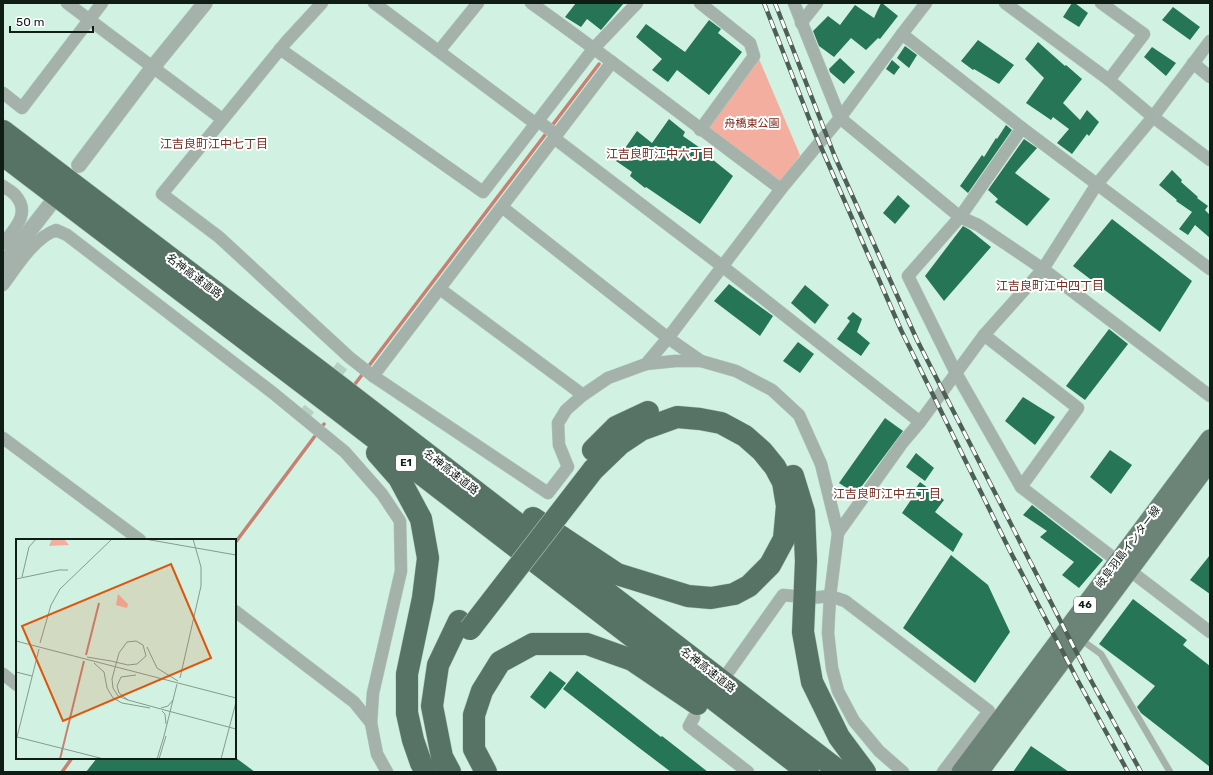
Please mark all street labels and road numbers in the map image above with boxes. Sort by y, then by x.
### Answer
street label: 名神高速道路 [164,251,224,301]
street label: 名神高速道路 [421,447,481,497]
road number: E1 [396,455,416,471]
street label: 岐阜羽島インター線 [1093,504,1163,590]
road number: 46 [1074,597,1096,613]
street label: 名神高速道路 [678,645,738,695]

